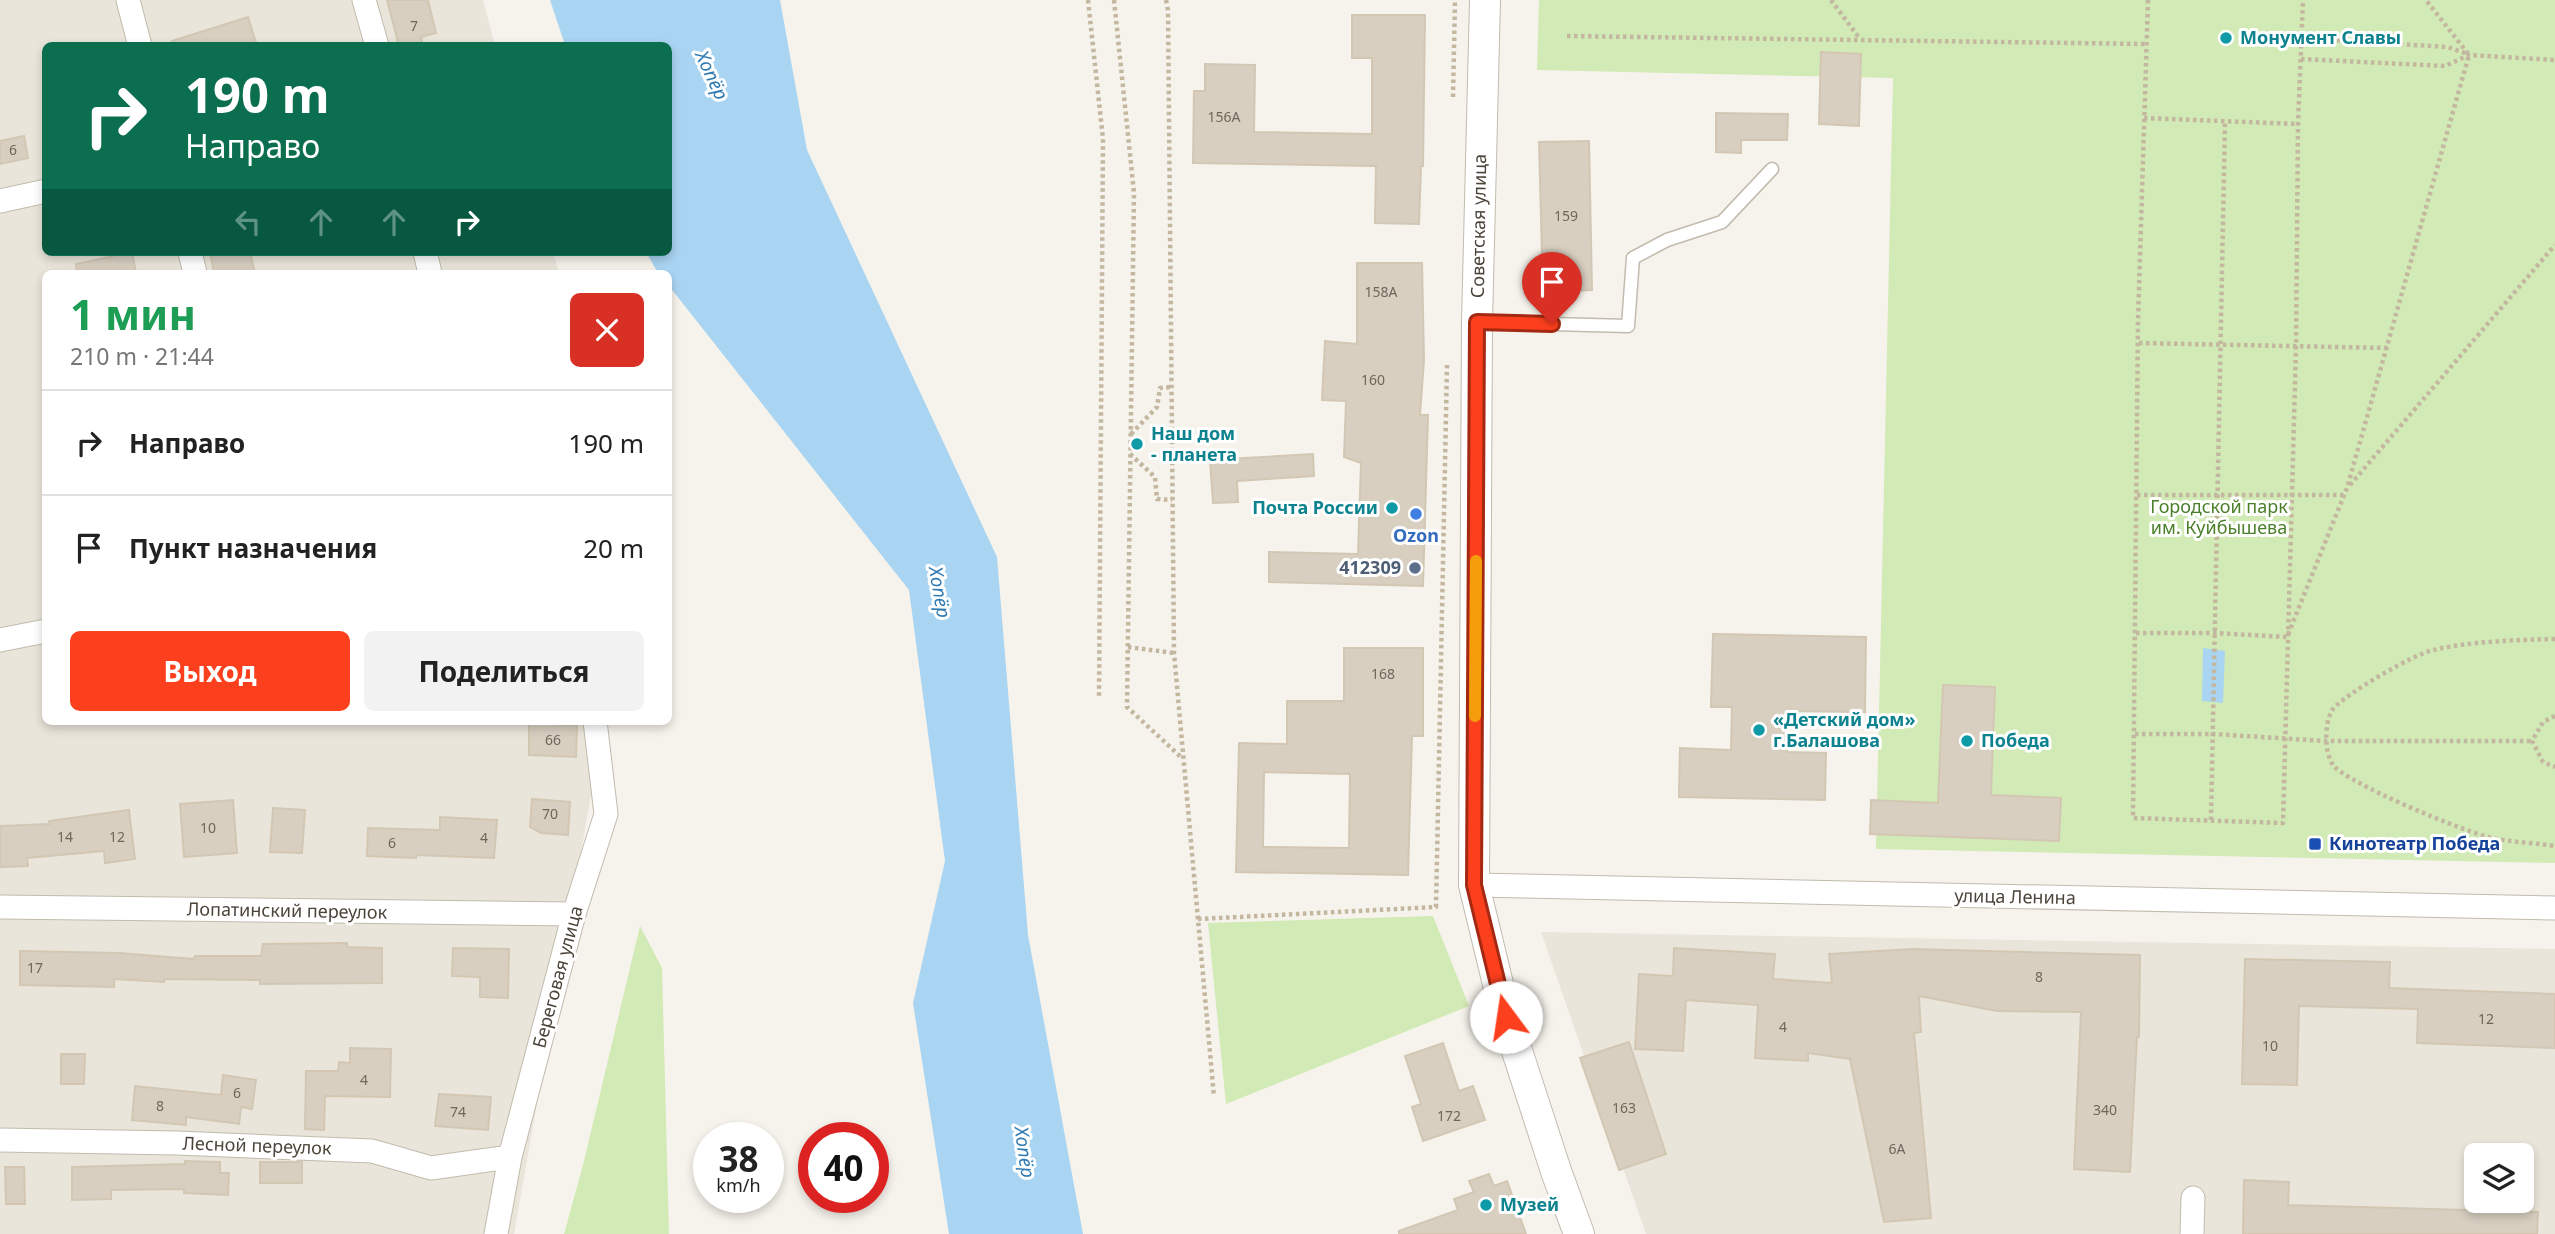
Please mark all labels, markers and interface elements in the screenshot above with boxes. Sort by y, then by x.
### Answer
house number: 7 [410,16,418,35]
place label: Монумент Славы [2240,25,2401,49]
marker: Монумент Славы [2218,30,2234,46]
water label: Хопёр [689,45,735,104]
text: 190 m [185,61,330,127]
icon: right [70,70,161,161]
house number: 156А [1208,107,1241,126]
text: Направо [185,124,320,167]
house number: 6 [9,140,17,159]
street label: Советская улица [1465,154,1491,298]
icon: left [229,203,267,241]
icon: ahead [302,203,340,241]
icon: ahead [375,203,413,241]
icon: right [448,203,486,241]
house number: 159 [1554,206,1578,225]
pin [1522,252,1582,324]
icon: arrive [1533,263,1571,301]
house number: 158А [1365,282,1398,301]
text: 1 мин [70,285,196,342]
button: close [570,293,644,367]
text: 210 m · 21:44 [70,340,214,372]
house number: 160 [1361,370,1385,389]
place label: Наш дом - планета [1151,421,1237,466]
icon: right [70,424,108,462]
text: Направо [129,425,245,461]
text: 190 m [568,425,644,461]
marker: Наш дом - планета [1129,436,1145,452]
park label: Городской парк им. Куйбышева [2150,494,2288,539]
place label: Почта России [1252,495,1378,519]
marker: Почта России [1384,500,1400,516]
marker: Ozon [1408,506,1424,522]
place label: Ozon [1393,523,1439,547]
icon: arrive [70,529,108,567]
text: Пункт назначения [129,530,377,566]
text: 20 m [583,530,644,566]
place label: 412309 [1339,555,1401,579]
marker: 412309 [1407,560,1423,576]
water label: Хопёр [923,563,957,620]
button: Выход [70,631,350,711]
button: Поделиться [364,631,644,711]
house number: 168 [1371,664,1395,683]
place label: «Детский дом» г.Балашова [1773,707,1916,752]
marker: «Детский дом» г.Балашова [1751,722,1767,738]
place label: Победа [1981,728,2050,752]
house number: 66 [545,730,561,749]
marker: Победа [1959,733,1975,749]
house number: 70 [542,804,558,823]
house number: 10 [200,818,216,837]
house number: 14 [57,827,73,846]
house number: 12 [109,827,125,846]
house number: 4 [480,828,488,847]
place label: Кинотеатр Победа [2329,831,2500,855]
house number: 6 [388,833,396,852]
marker: Кинотеатр Победа [2307,836,2323,852]
street label: улица Ленина [1954,883,2076,909]
street label: Лопатинский переулок [187,896,388,924]
street label: Береговая улица [526,903,588,1051]
house number: 17 [27,958,43,977]
house number: 8 [2035,967,2043,986]
position arrow [1469,980,1543,1054]
house number: 12 [2478,1009,2494,1028]
house number: 4 [1779,1017,1787,1036]
house number: 10 [2262,1036,2278,1055]
house number: 4 [360,1070,368,1089]
house number: 6 [233,1083,241,1102]
house number: 8 [156,1096,164,1115]
house number: 163 [1612,1098,1636,1117]
house number: 340 [2093,1100,2117,1119]
house number: 74 [450,1102,466,1121]
house number: 172 [1437,1106,1461,1125]
speed limit sign: 40 [798,1122,889,1213]
water label: Хопёр [1008,1124,1041,1179]
street label: Лесной переулок [182,1130,332,1160]
text: 38 [718,1135,759,1182]
house number: 6А [1889,1139,1906,1158]
map controls [2464,1143,2534,1213]
button: layers [2464,1143,2534,1213]
text: km/h [716,1173,761,1197]
place label: Музей [1500,1192,1559,1216]
marker: Музей [1478,1197,1494,1213]

